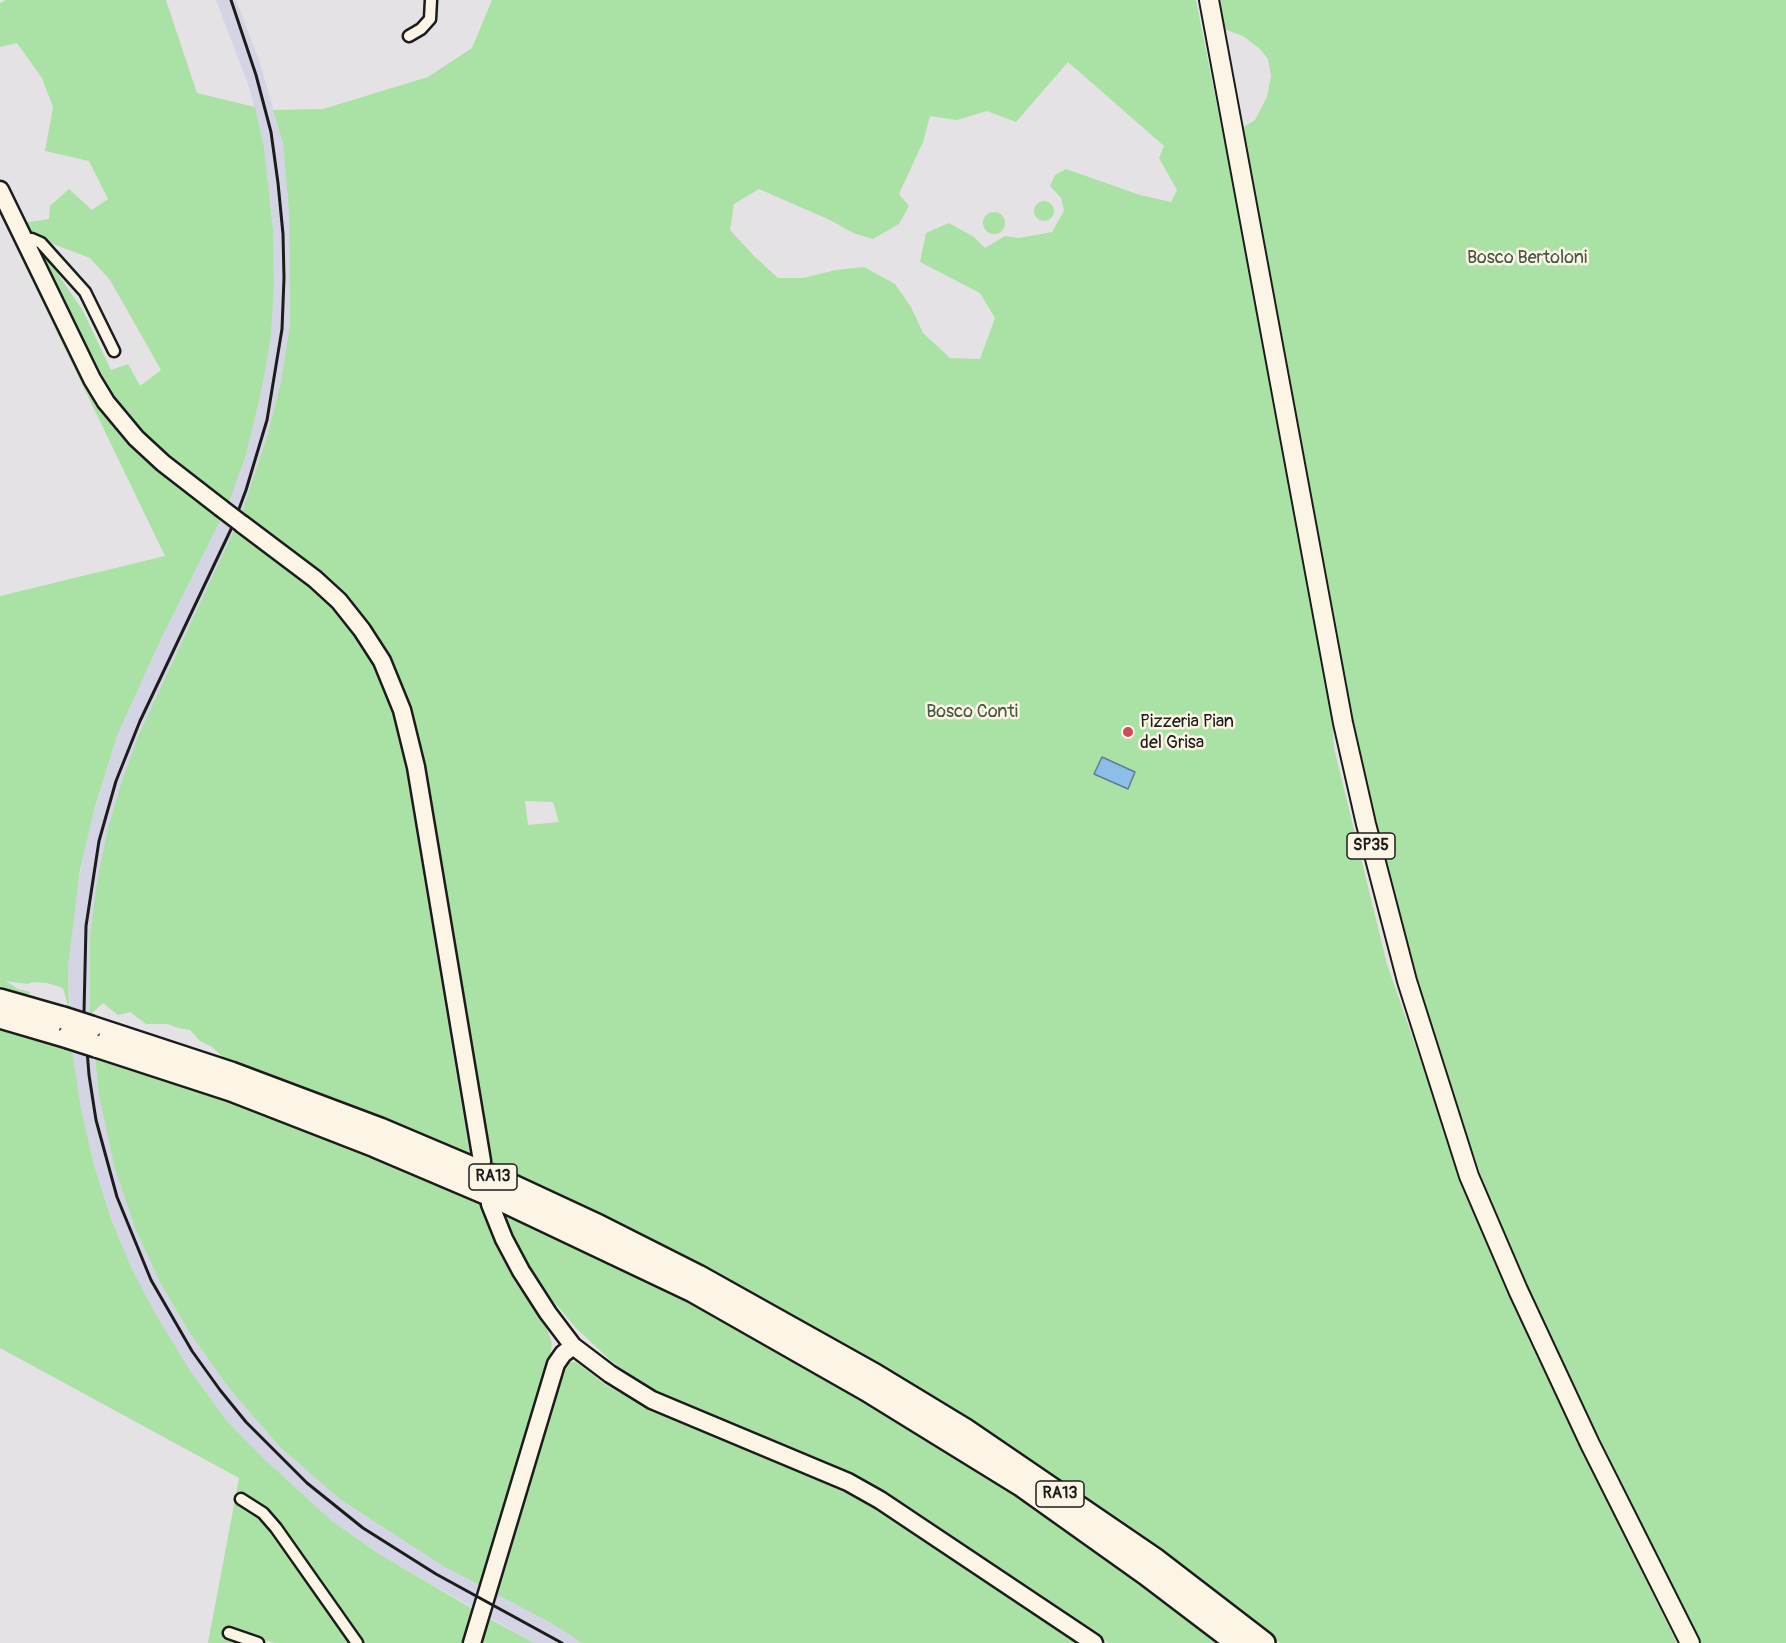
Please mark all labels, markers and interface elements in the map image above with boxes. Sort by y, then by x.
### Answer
park label: Bosco Bertoloni [1467,247,1587,269]
park label: Bosco Conti [926,701,1018,723]
place label: Pizzeria Pian del Grisa [1140,711,1234,754]
marker: Pizzeria Pian del Grisa [1121,725,1135,739]
road number: SP35 [1347,833,1395,859]
road number: RA13 [469,1164,517,1190]
road number: RA13 [1036,1481,1084,1507]

